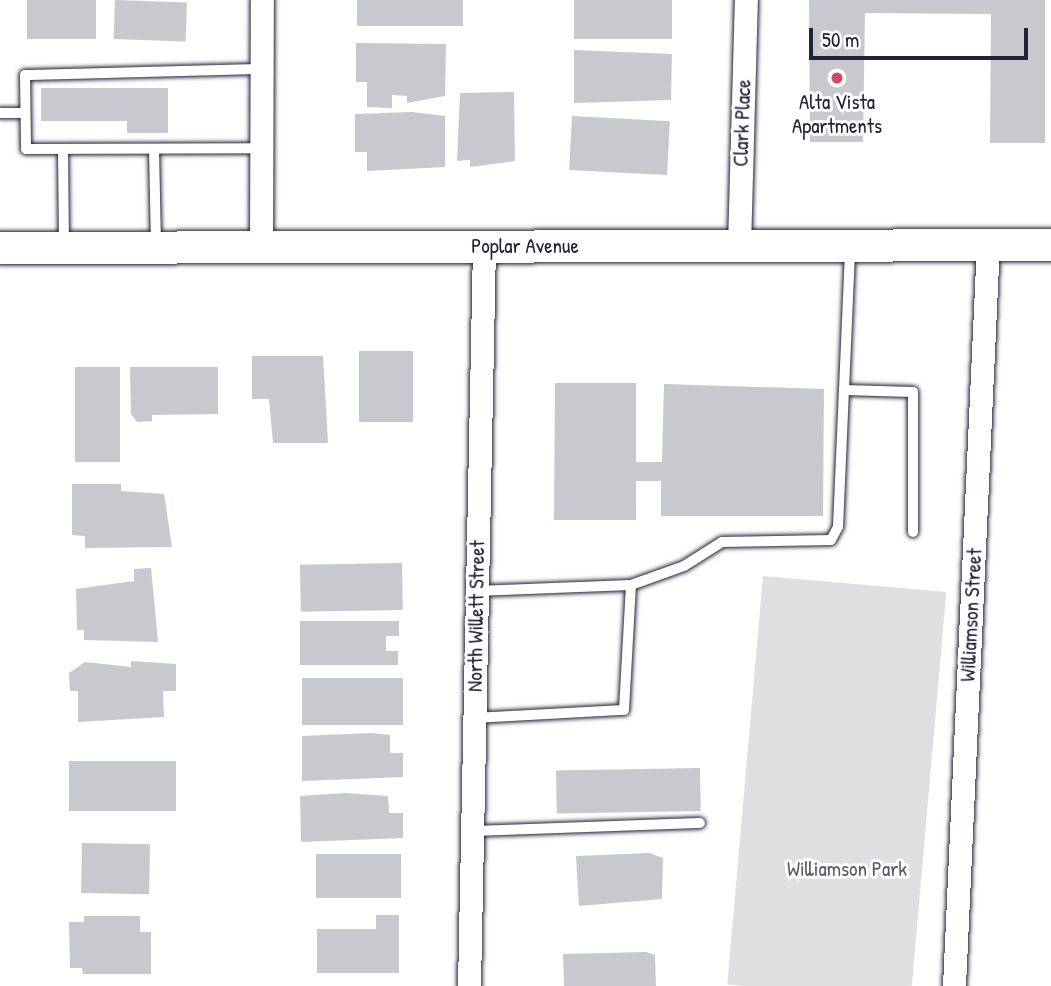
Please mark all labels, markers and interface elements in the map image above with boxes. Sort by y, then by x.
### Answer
scale bar [813,14,1032,58]
text: 50 m [822,25,859,54]
marker: Alta Vista Apartments [829,70,845,86]
street label: Clark Place [728,79,756,167]
place label: Alta Vista Apartments [792,89,882,139]
street label: Poplar Avenue [471,233,579,259]
street label: North Willett Street [462,540,490,692]
street label: Williamson Street [955,548,987,682]
park label: Williamson Park [787,856,907,882]

